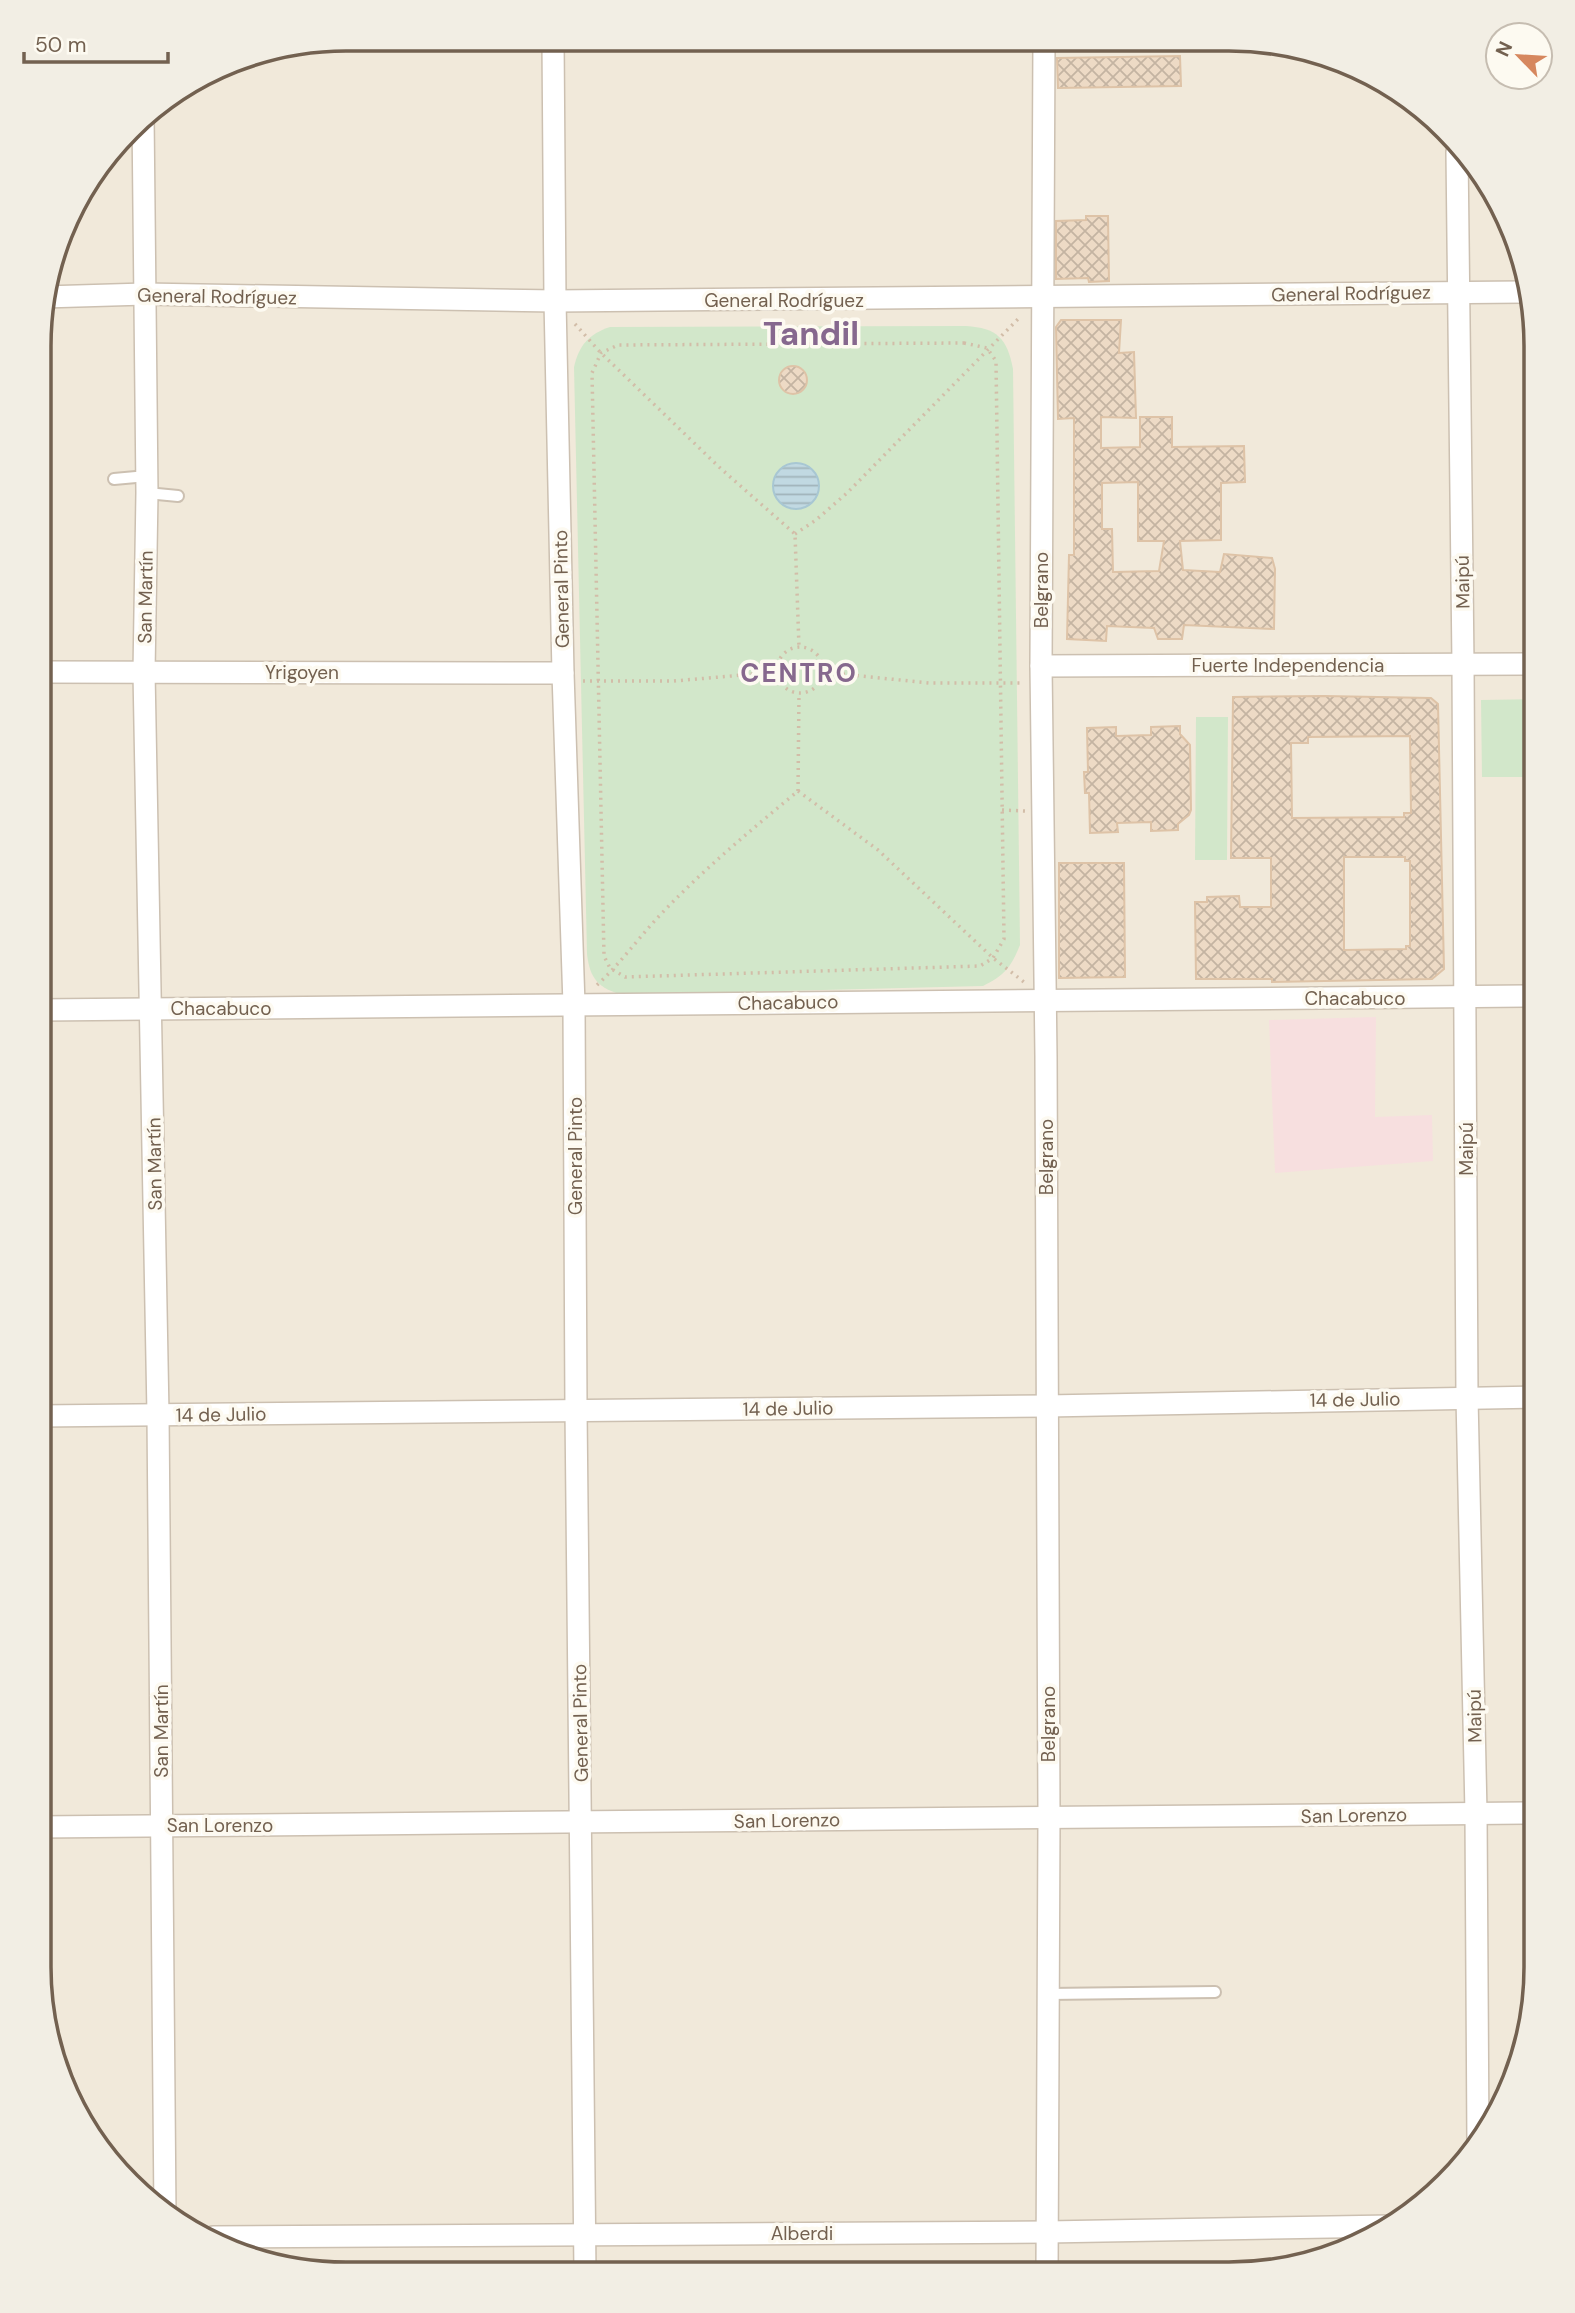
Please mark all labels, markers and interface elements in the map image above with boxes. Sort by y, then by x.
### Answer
scale bar [24,21,168,65]
north arrow [1484,21,1554,91]
text: 50 m [35,31,86,59]
text: N [1490,37,1518,61]
street label: General Rodríguez [1271,280,1431,307]
street label: General Rodríguez [137,283,297,310]
street label: General Rodríguez [704,288,864,313]
district label: Tandil [763,312,859,355]
street label: General Pinto [548,530,575,648]
street label: San Martín [132,550,159,644]
street label: Belgrano [1029,552,1054,628]
street label: Maipú [1450,555,1475,609]
street label: Fuerte Independencia [1192,653,1384,678]
district label: CENTRO [740,656,858,690]
street label: Yrigoyen [265,660,339,685]
street label: Chacabuco [1304,986,1406,1011]
street label: Chacabuco [737,989,839,1016]
street label: Chacabuco [170,996,272,1021]
street label: General Pinto [563,1097,588,1215]
street label: San Martín [141,1117,168,1211]
street label: Belgrano [1034,1119,1059,1195]
street label: Maipú [1454,1122,1479,1176]
street label: 14 de Julio [1309,1386,1401,1413]
street label: 14 de Julio [742,1395,834,1422]
street label: 14 de Julio [175,1401,267,1428]
street label: General Pinto [567,1664,594,1782]
street label: San Martín [149,1684,174,1778]
street label: Belgrano [1036,1686,1061,1762]
street label: Maipú [1462,1689,1487,1743]
street label: San Lorenzo [1301,1802,1407,1829]
street label: San Lorenzo [734,1807,840,1834]
street label: San Lorenzo [167,1813,273,1838]
street label: Alberdi [771,2221,833,2246]

